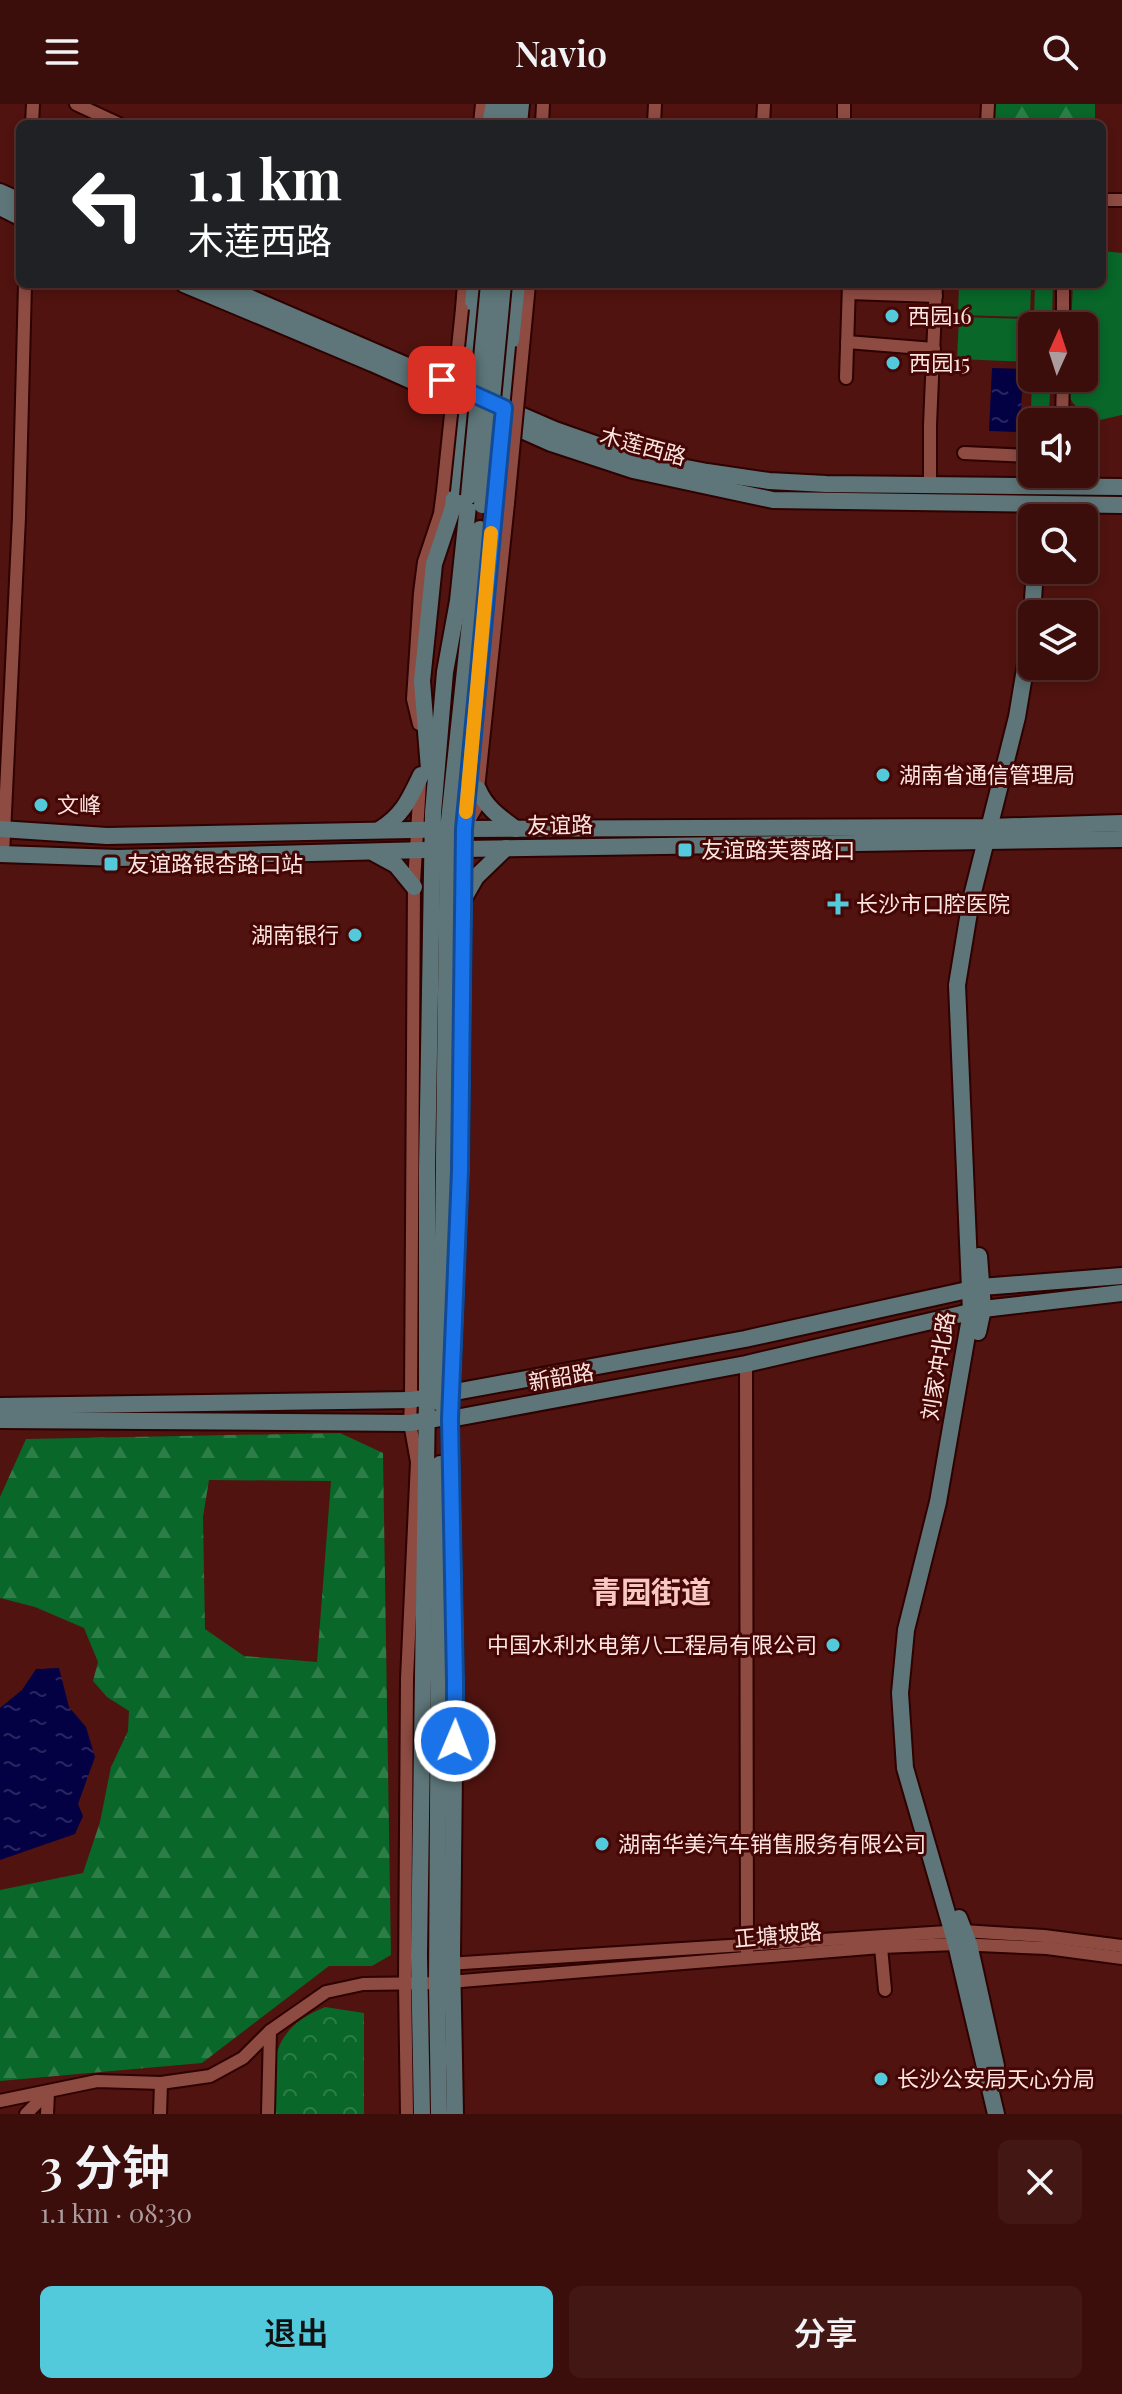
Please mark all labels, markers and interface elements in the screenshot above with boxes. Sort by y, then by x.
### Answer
text: Navio [515,28,607,76]
icon: menu [40,30,84,74]
icon: search [1038,30,1082,74]
text: 1.1 km [188,140,342,215]
icon: left [56,152,160,256]
text: 木莲西路 [188,215,332,263]
place label: 西园16 [908,300,972,330]
marker: 西园16 [883,307,901,325]
north arrow [1018,312,1098,392]
map controls [1018,312,1098,680]
pin [408,346,476,414]
place label: 西园15 [909,347,970,377]
marker: 西园15 [884,354,902,372]
icon: arrive [420,358,464,402]
button: sound [1018,408,1098,488]
street label: 木莲西路 [597,419,690,471]
button: search [1018,504,1098,584]
button: layers [1018,600,1098,680]
place label: 湖南省通信管理局 [899,759,1075,789]
marker: 湖南省通信管理局 [874,766,892,784]
place label: 文峰 [57,789,101,819]
marker: 文峰 [32,796,50,814]
street label: 友谊路 [527,808,593,840]
place label: 友谊路芙蓉路口 [701,834,855,864]
marker: 友谊路芙蓉路口 [676,841,694,859]
place label: 友谊路银杏路口站 [127,848,303,878]
marker: 友谊路银杏路口站 [102,855,120,873]
place label: 长沙市口腔医院 [856,888,1010,918]
marker: 长沙市口腔医院 [827,893,849,915]
place label: 湖南银行 [251,919,339,949]
marker: 湖南银行 [346,926,364,944]
street label: 刘家冲北路 [914,1309,960,1423]
street label: 新韶路 [526,1356,596,1397]
district label: 青园街道 [591,1571,711,1611]
place label: 中国水利水电第八工程局有限公司 [487,1629,817,1659]
marker: 中国水利水电第八工程局有限公司 [824,1636,842,1654]
position arrow [413,1699,497,1783]
place label: 湖南华美汽车销售服务有限公司 [618,1828,926,1858]
marker: 湖南华美汽车销售服务有限公司 [593,1835,611,1853]
street label: 正塘坡路 [733,1915,823,1953]
place label: 长沙公安局天心分局 [897,2063,1095,2093]
marker: 长沙公安局天心分局 [872,2070,890,2088]
text: 3 分钟 [40,2133,170,2197]
button: close [998,2140,1082,2224]
text: 1.1 km · 08:30 [40,2195,192,2230]
button: 退出 [40,2286,553,2378]
button: 分享 [569,2286,1082,2378]

